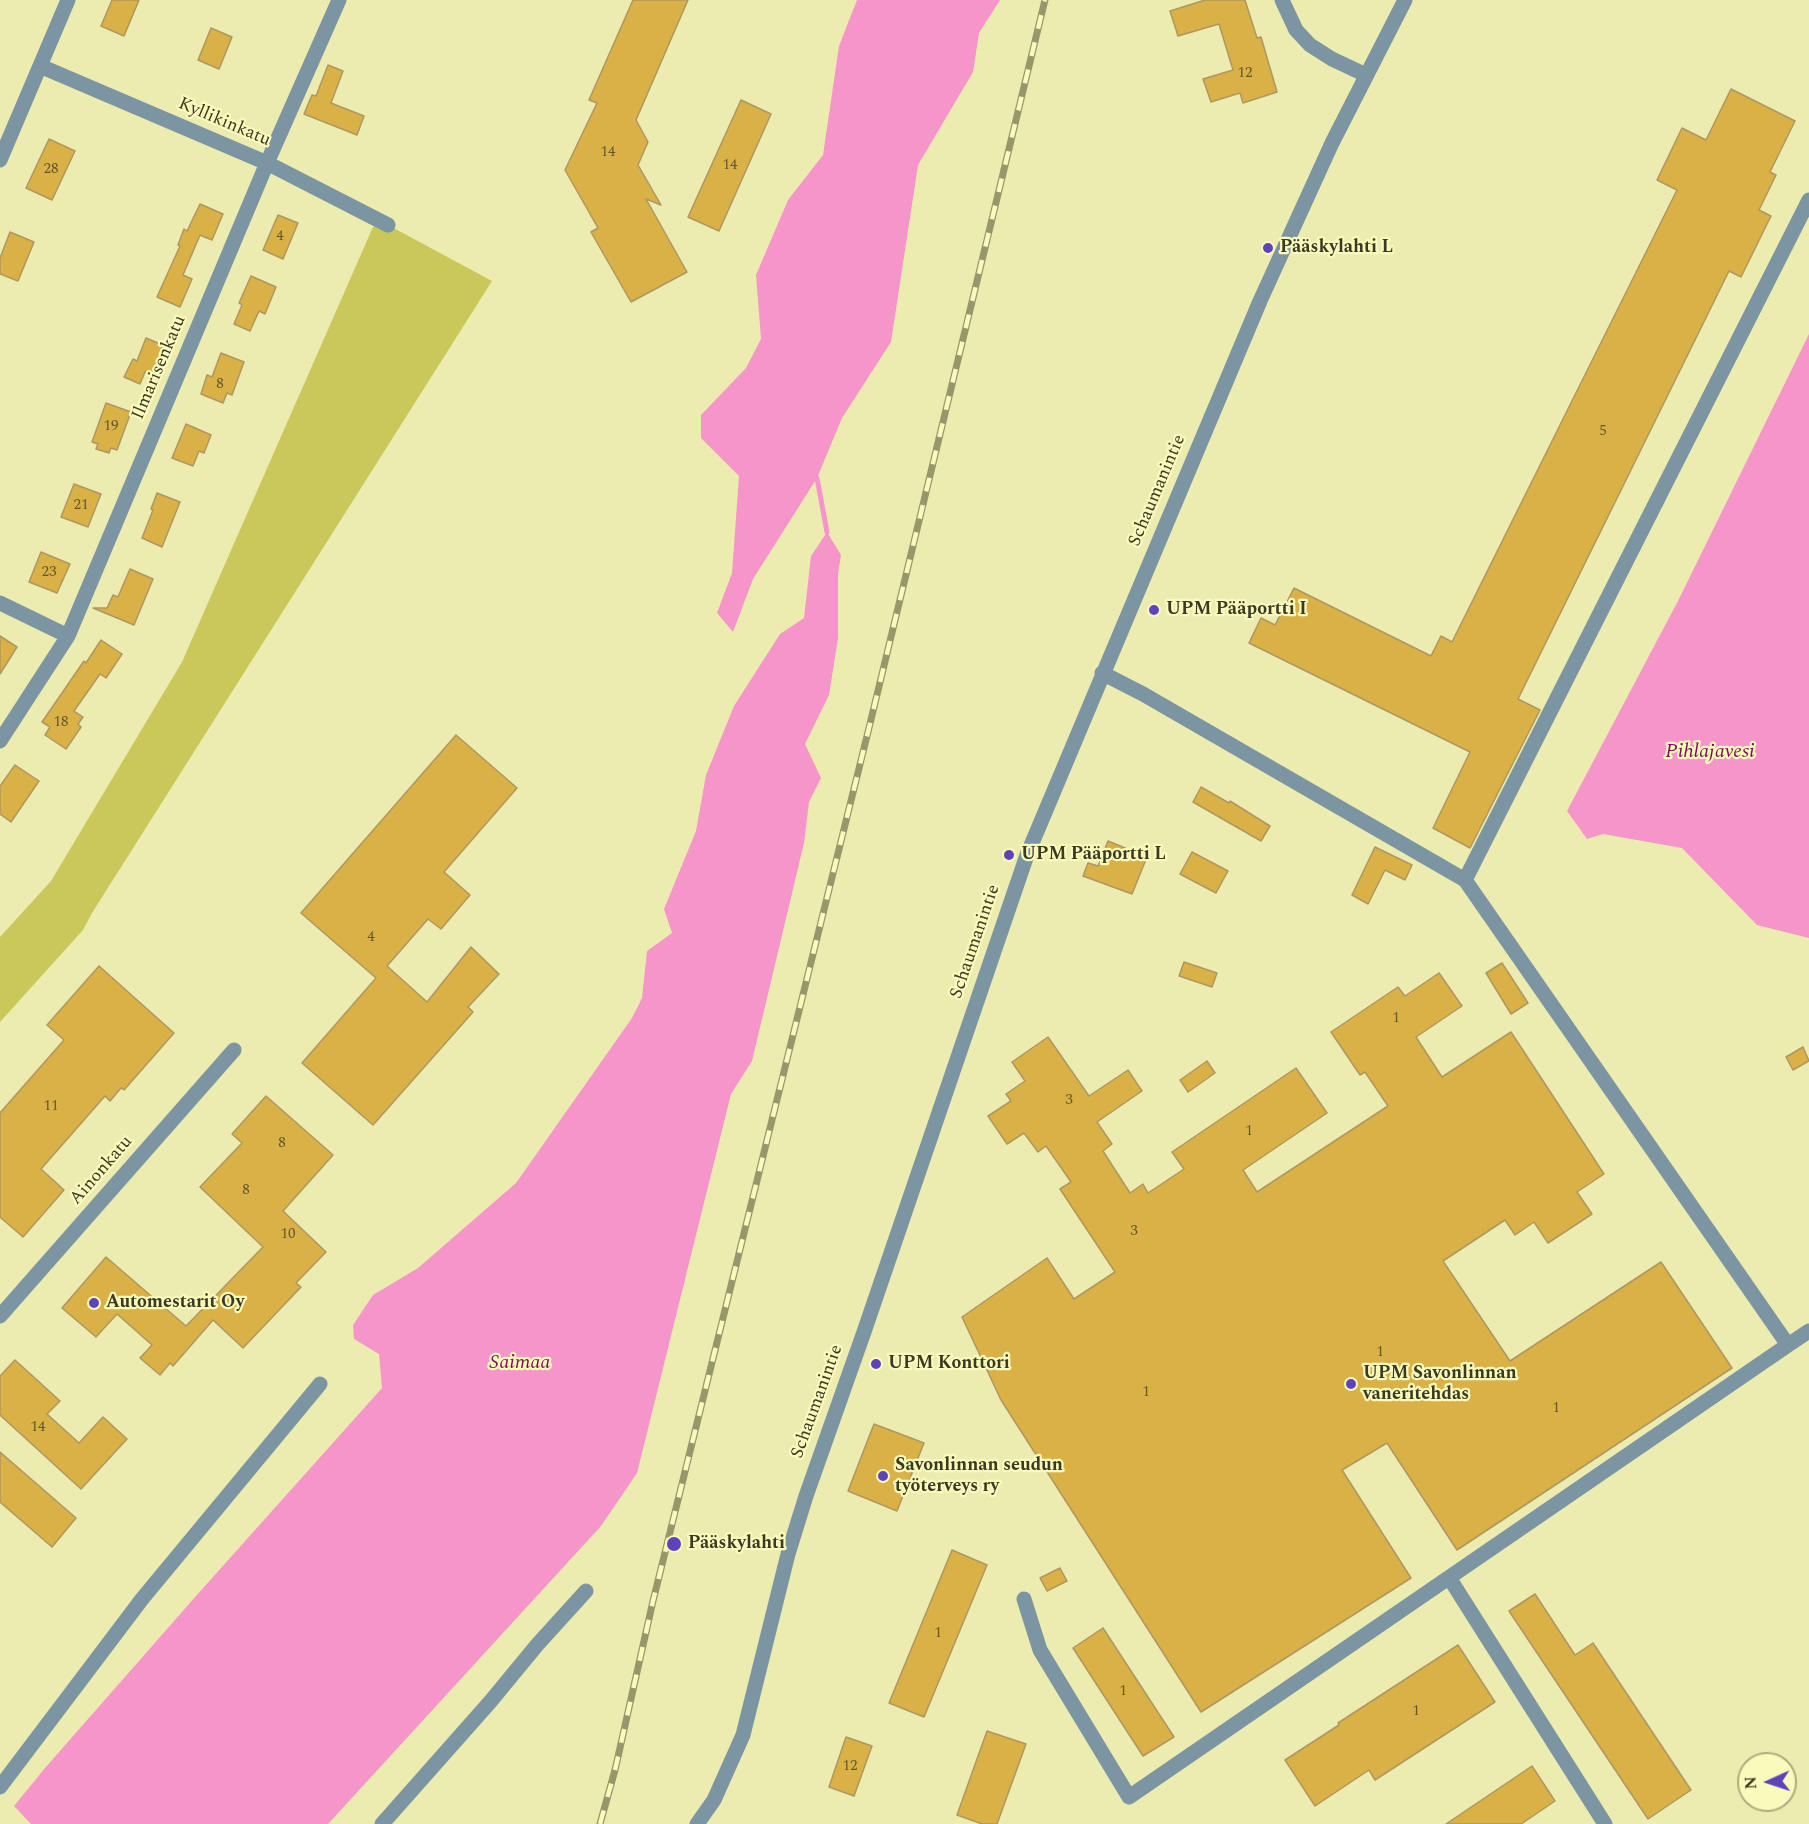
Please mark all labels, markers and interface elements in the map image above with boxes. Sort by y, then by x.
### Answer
house number: 12 [1238,65,1252,83]
street label: Kyllikinkatu [175,94,273,152]
house number: 14 [601,144,615,162]
house number: 14 [723,157,737,175]
house number: 28 [44,161,58,179]
house number: 4 [276,228,284,246]
place label: Pääskylahti L [1280,237,1393,259]
marker: Pääskylahti L [1261,241,1275,255]
street label: Ilmarisenkatu [128,313,192,423]
house number: 8 [216,376,224,394]
house number: 19 [104,418,118,436]
house number: 5 [1599,423,1607,441]
street label: Schaumanintie [1125,432,1191,550]
house number: 21 [74,497,88,515]
house number: 23 [42,564,56,582]
place label: UPM Pääportti I [1166,599,1307,621]
marker: UPM Pääportti I [1147,603,1161,617]
house number: 18 [54,714,68,732]
water label: Pihlajavesi [1665,741,1755,765]
place label: UPM Pääportti L [1021,844,1166,866]
marker: UPM Pääportti L [1002,848,1016,862]
street label: Schaumanintie [946,882,1006,1002]
house number: 4 [367,929,375,947]
house number: 1 [1392,1010,1400,1028]
house number: 3 [1065,1092,1073,1110]
house number: 11 [44,1098,58,1116]
house number: 1 [1245,1123,1253,1141]
street label: Ainonkatu [66,1132,138,1210]
house number: 8 [278,1135,286,1153]
house number: 8 [242,1182,250,1200]
house number: 3 [1130,1223,1138,1241]
house number: 10 [281,1226,295,1244]
place label: Automestarit Oy [106,1292,244,1314]
marker: Automestarit Oy [87,1296,101,1310]
street label: Schaumanintie [787,1342,849,1462]
house number: 1 [1376,1344,1384,1362]
water label: Saimaa [490,1352,550,1376]
place label: UPM Konttori [888,1353,1010,1375]
marker: UPM Konttori [869,1357,883,1371]
place label: UPM Savonlinnan vaneritehdas [1363,1363,1517,1406]
marker: UPM Savonlinnan vaneritehdas [1344,1377,1358,1391]
house number: 1 [1142,1384,1150,1402]
house number: 1 [1552,1400,1560,1418]
house number: 14 [31,1419,45,1437]
place label: Savonlinnan seudun työterveys ry [895,1455,1063,1498]
marker: Savonlinnan seudun työterveys ry [876,1469,890,1483]
place label: Pääskylahti [688,1533,785,1555]
marker: Pääskylahti [665,1535,683,1553]
house number: 1 [934,1625,942,1643]
house number: 1 [1119,1683,1127,1701]
house number: 1 [1412,1703,1420,1721]
north arrow [1737,1752,1797,1812]
house number: 12 [843,1758,857,1776]
text: N [1739,1776,1763,1790]

